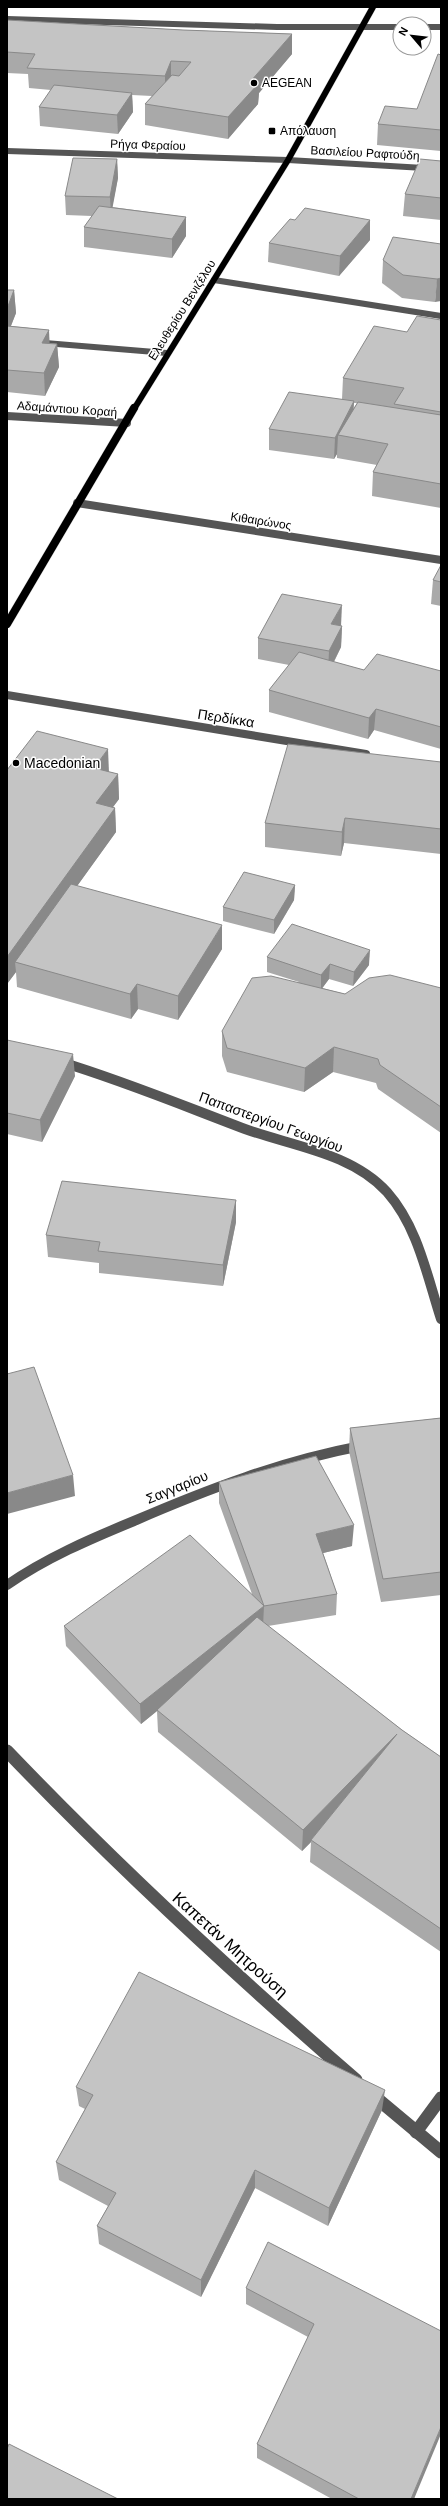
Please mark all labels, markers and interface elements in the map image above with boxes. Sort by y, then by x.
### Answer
north arrow [392,16,432,56]
text: N [396,25,410,38]
place label: AEGEAN [262,76,312,90]
marker: AEGEAN [249,78,259,88]
place label: Απόλαυση [280,124,336,138]
marker: Απόλαυση [267,126,277,136]
street label: Ρήγα Φεραίου [110,137,186,153]
street label: Βασιλείου Ραφτούδη [310,143,420,163]
street label: Ελευθερίου Βενιζέλου [145,257,219,363]
street label: Αδαμάντιου Κοραή [16,399,118,419]
street label: Κιθαιρώνος [229,509,293,533]
street label: Περδίκκα [197,706,255,730]
place label: Macedonian [24,755,100,771]
marker: Macedonian [11,758,21,768]
street label: Παπαστεργίου Γεωργίου [197,1088,345,1156]
street label: Σαγγαρίου [144,1467,210,1507]
street label: Καπετάν Μητρούση [168,1888,292,2002]

